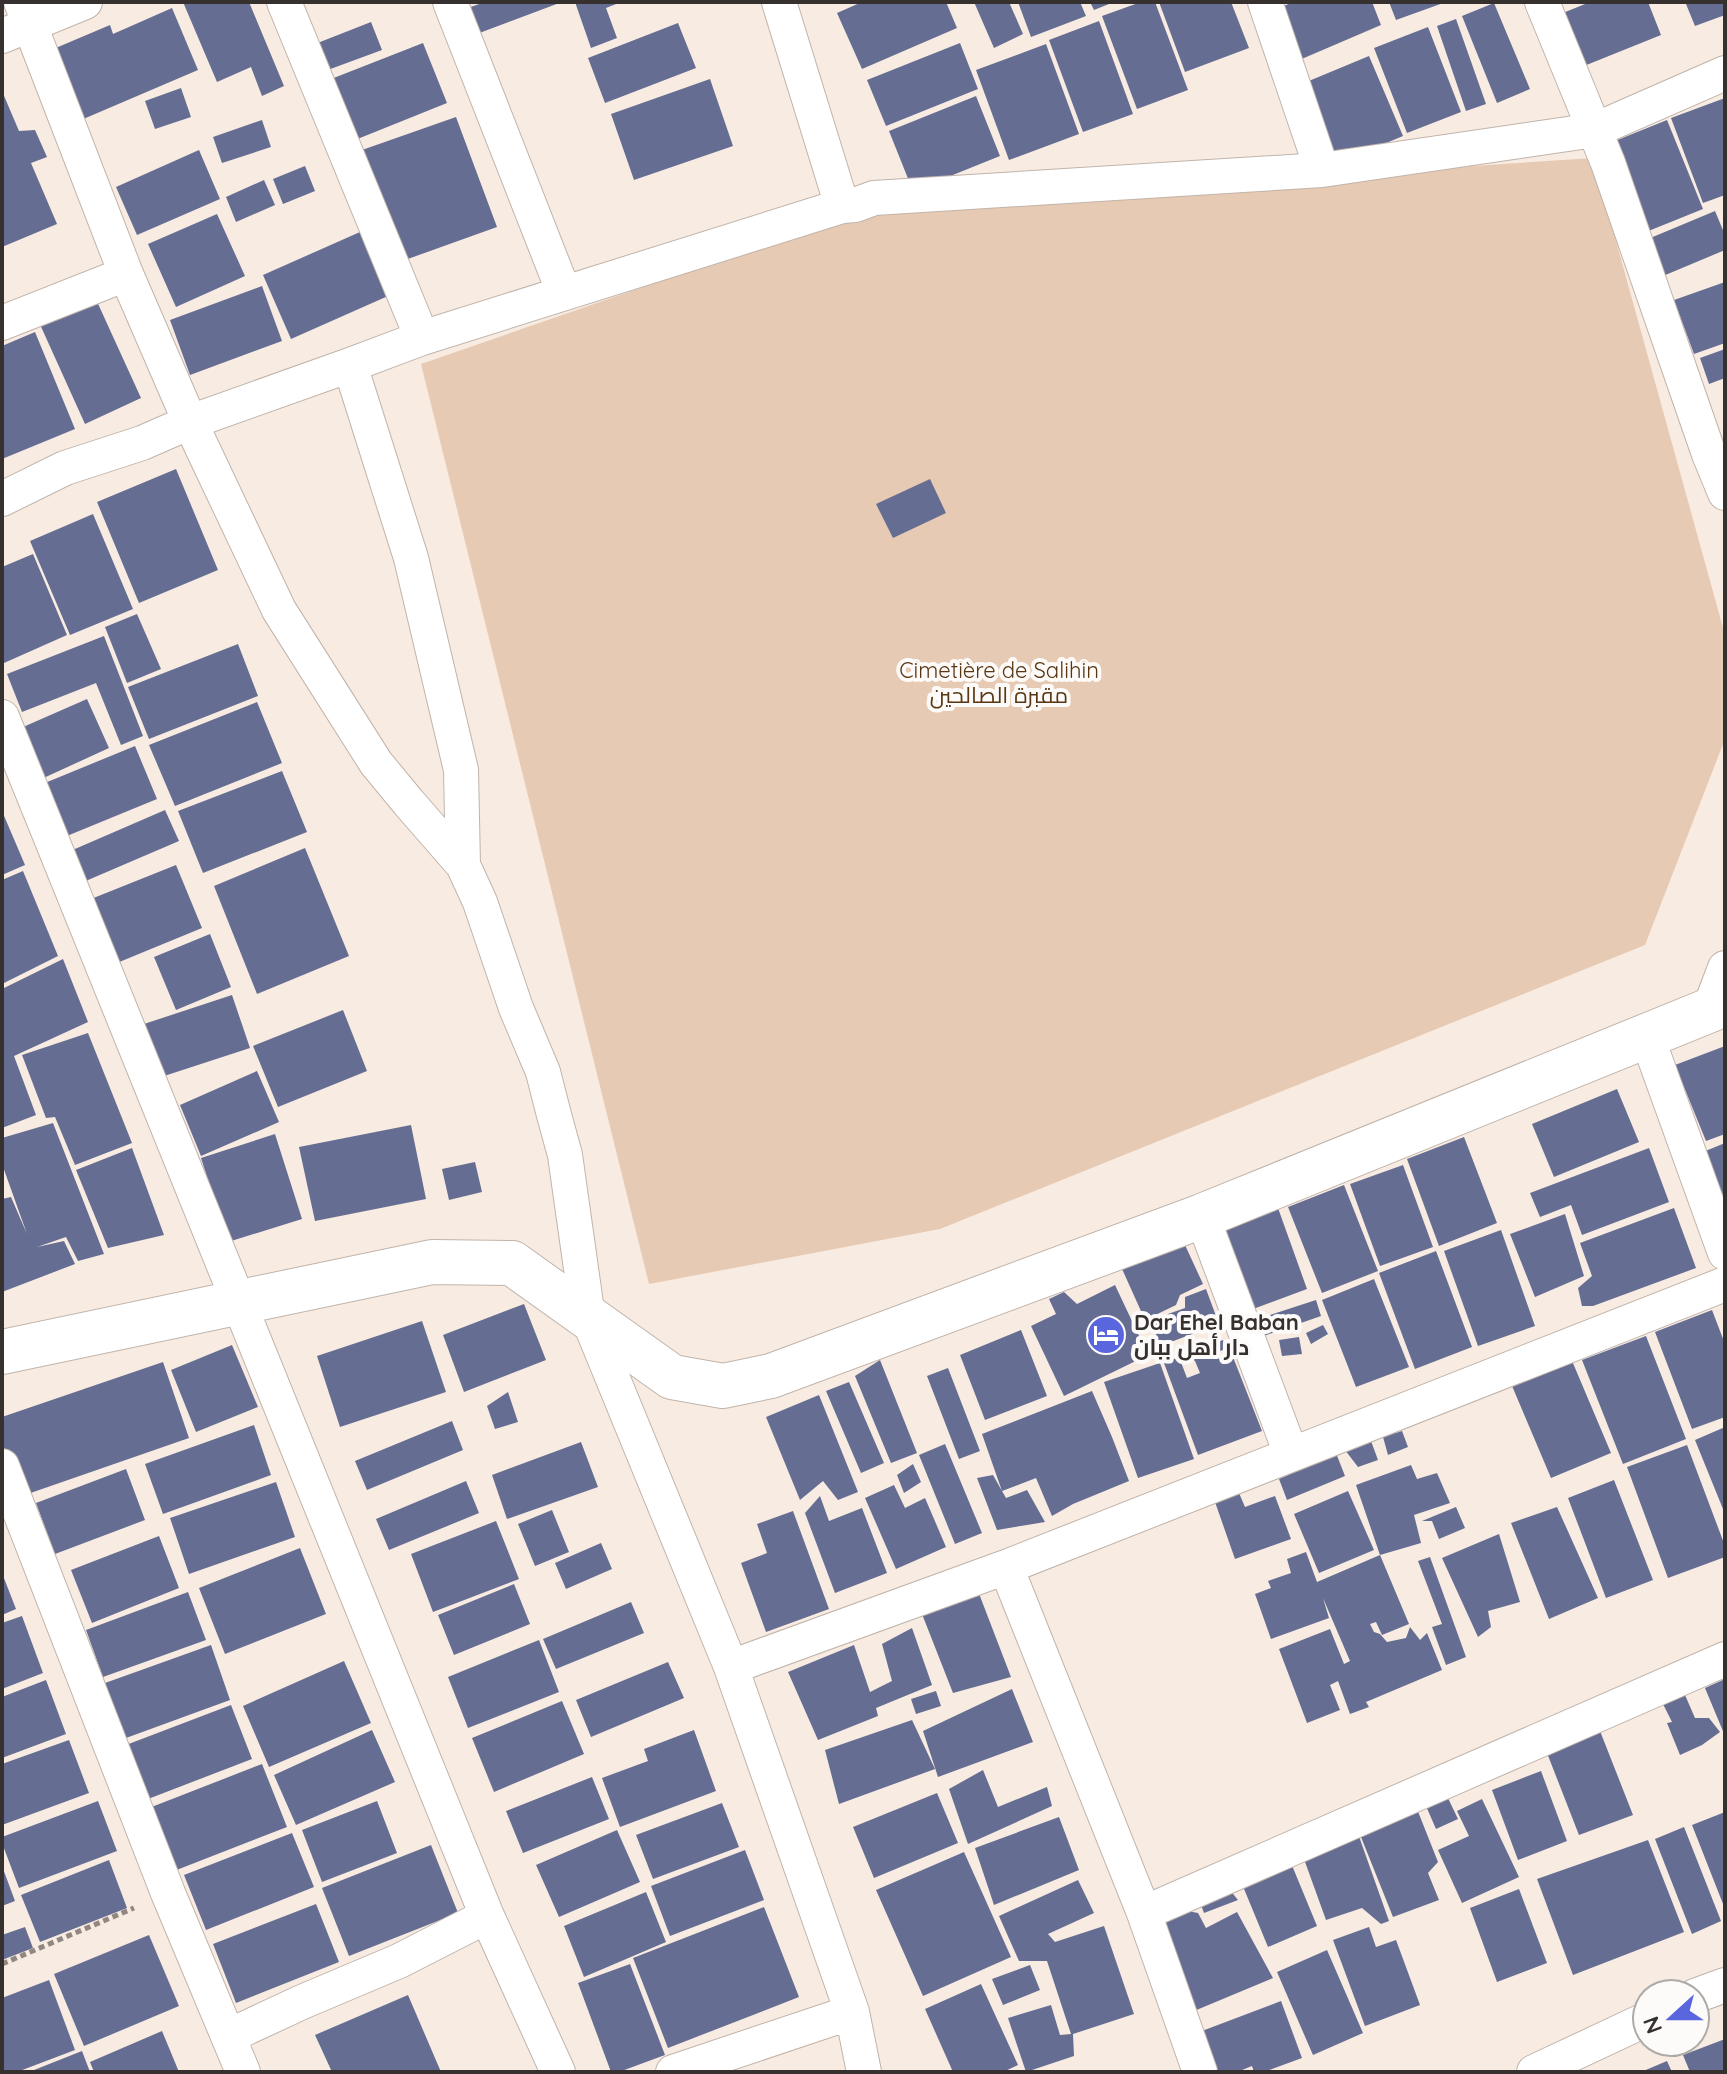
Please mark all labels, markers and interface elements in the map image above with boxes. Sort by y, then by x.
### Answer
park label: Cimetière de Salihin مقبرة الصالحين [899,656,1099,709]
place label: Dar Ehel Baban دار أهل ببان [1134,1308,1299,1361]
hotel icon: Dar Ehel Baban دار أهل ببان [1085,1314,1127,1356]
north arrow [1631,1978,1711,2058]
text: N [1636,2013,1668,2038]

